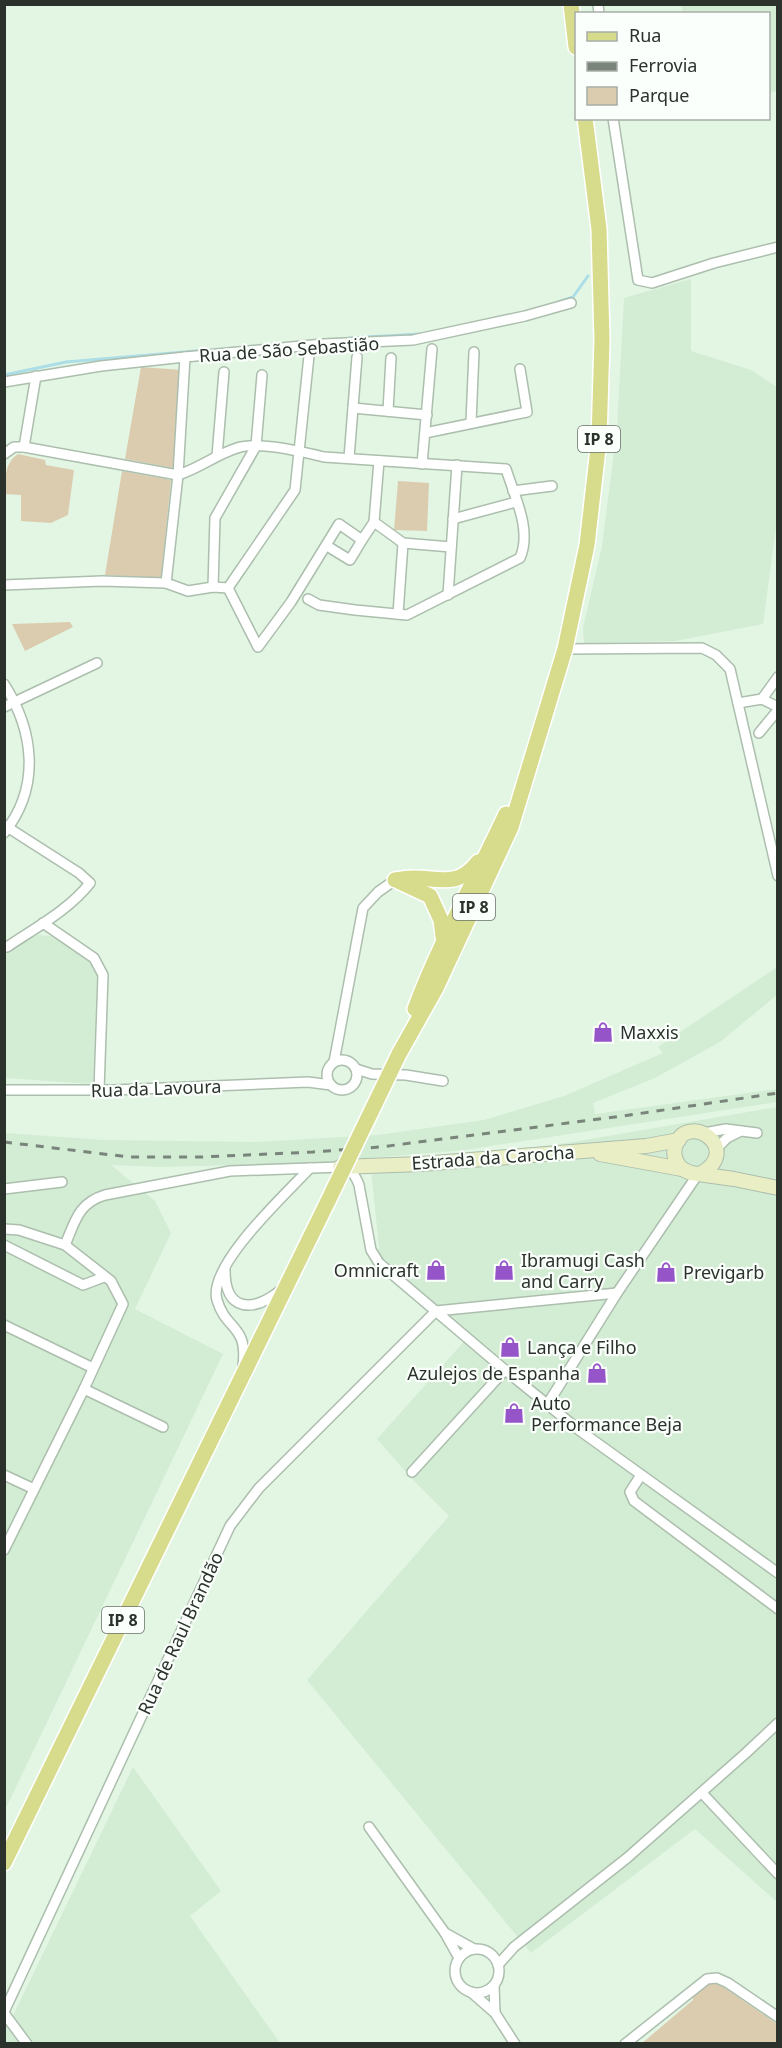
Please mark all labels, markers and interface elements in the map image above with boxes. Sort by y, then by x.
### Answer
legend [575,12,770,120]
text: Rua [629,23,661,47]
text: Ferrovia [629,53,697,77]
text: Parque [629,83,689,107]
street label: Rua de São Sebastião [198,331,380,367]
road number: IP 8 [578,426,620,452]
road number: IP 8 [453,894,495,920]
shop icon: Maxxis [591,1020,615,1044]
place label: Maxxis [620,1020,679,1044]
street label: Rua da Lavoura [90,1074,222,1102]
street label: Estrada da Carocha [411,1139,575,1175]
place label: Ibramugi Cash and Carry [521,1248,645,1293]
place label: Omnicraft [334,1258,419,1282]
shop icon: Omnicraft [424,1258,448,1282]
shop icon: Ibramugi Cash and Carry [492,1258,516,1282]
shop icon: Previgarb [654,1260,678,1284]
place label: Previgarb [683,1260,764,1284]
shop icon: Lança e Filho [498,1335,522,1359]
place label: Lança e Filho [527,1335,637,1359]
place label: Azulejos de Espanha [407,1361,580,1385]
shop icon: Azulejos de Espanha [585,1361,609,1385]
place label: Auto Performance Beja [531,1391,682,1436]
shop icon: Auto Performance Beja [502,1401,526,1425]
street label: Rua de Raul Brandão [132,1548,228,1718]
road number: IP 8 [102,1607,144,1633]

